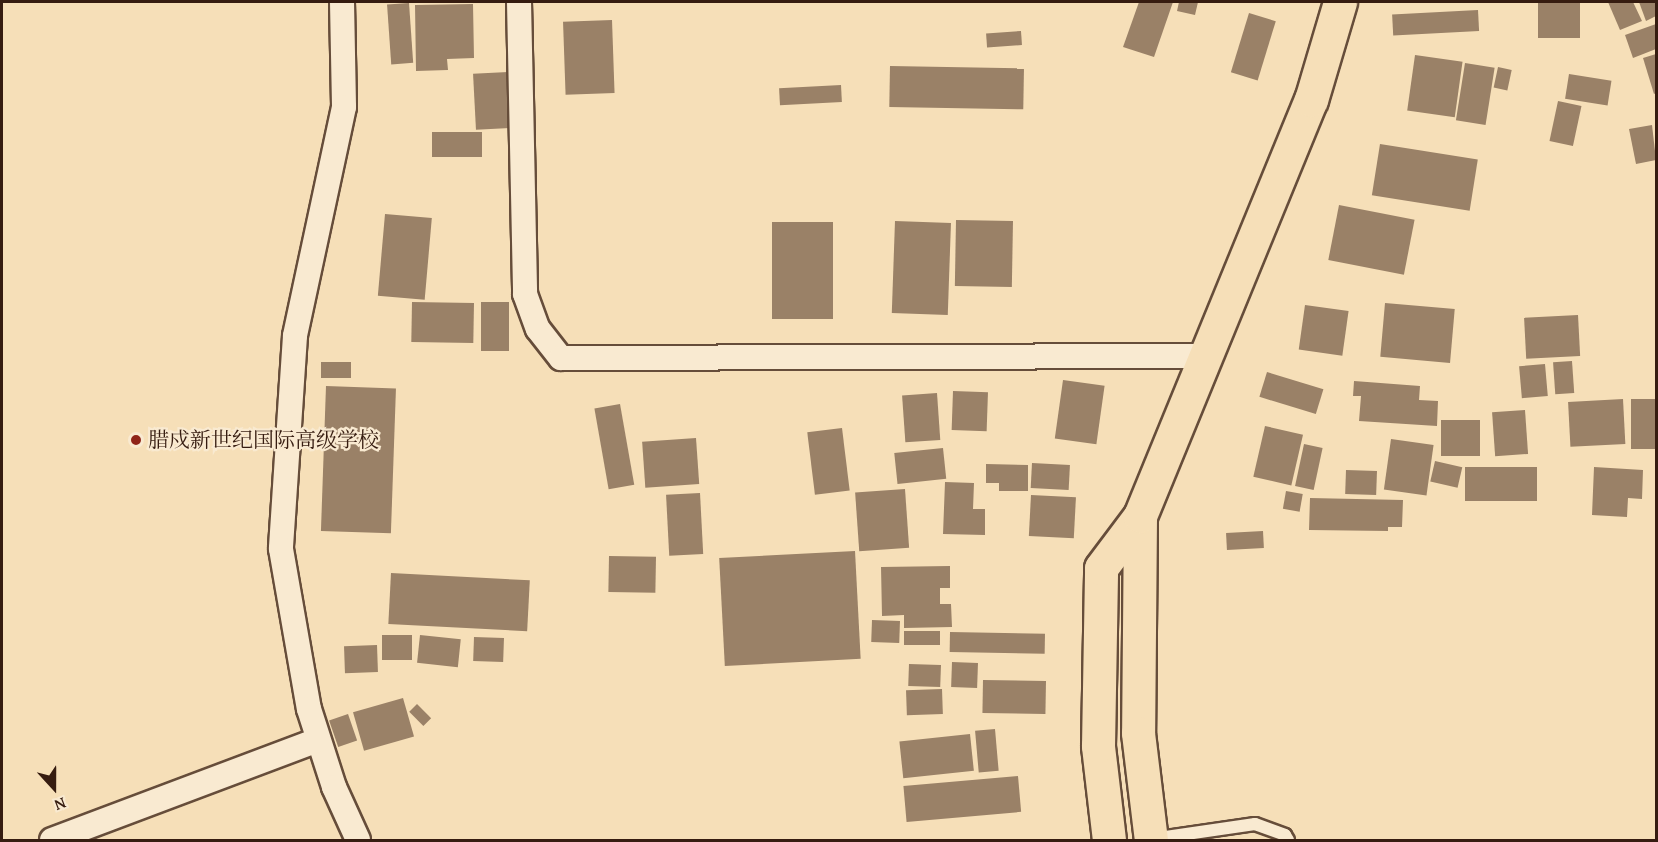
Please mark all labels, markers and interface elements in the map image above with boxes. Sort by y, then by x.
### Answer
place label: 腊戍新世纪国际高级学校 [148,427,379,453]
marker: 腊戍新世纪国际高级学校 [129,433,143,447]
north arrow [24,758,84,818]
text: N [51,792,70,818]

